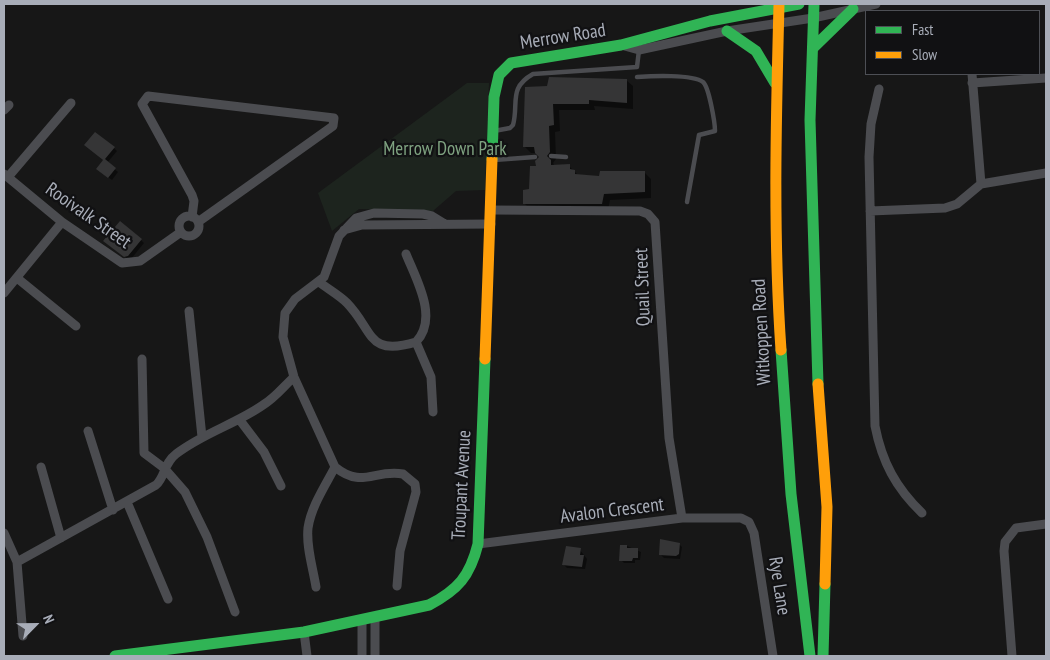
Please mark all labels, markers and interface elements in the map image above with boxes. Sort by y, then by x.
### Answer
legend [865,10,1040,75]
street label: Merrow Road [519,19,607,55]
text: Fast [912,20,933,39]
text: Slow [912,45,937,64]
park label: Merrow Down Park [383,139,507,161]
street label: Rooivalk Street [41,178,135,254]
street label: Quail Street [630,248,656,326]
street label: Witkoppen Road [748,278,776,386]
street label: Troupant Avenue [448,429,476,541]
street label: Avalon Crescent [559,493,665,529]
street label: Rye Lane [763,555,795,617]
north arrow [10,600,60,650]
text: N [39,612,59,626]

